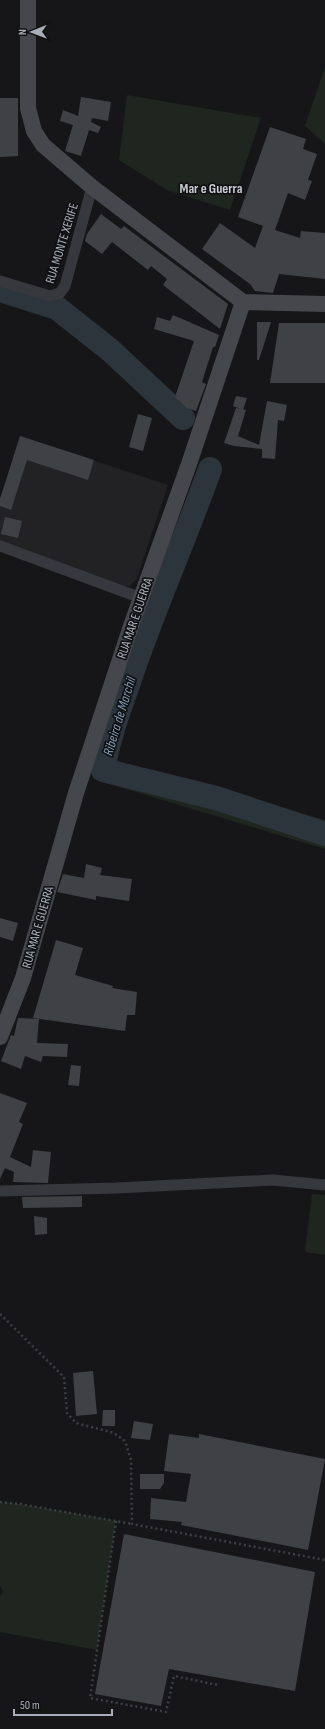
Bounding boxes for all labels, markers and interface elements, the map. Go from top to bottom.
north arrow [12,12,52,52]
text: N [16,29,29,35]
district label: Mar e Guerra [180,180,243,197]
street label: RUA MONTE XERIFE [42,201,82,285]
street label: RUA MAR E GUERRA [114,575,156,661]
water label: Ribeira de Marchil [99,674,140,758]
street label: RUA MAR E GUERRA [19,884,57,970]
scale bar [14,1691,112,1717]
text: 50 m [20,1698,40,1713]

